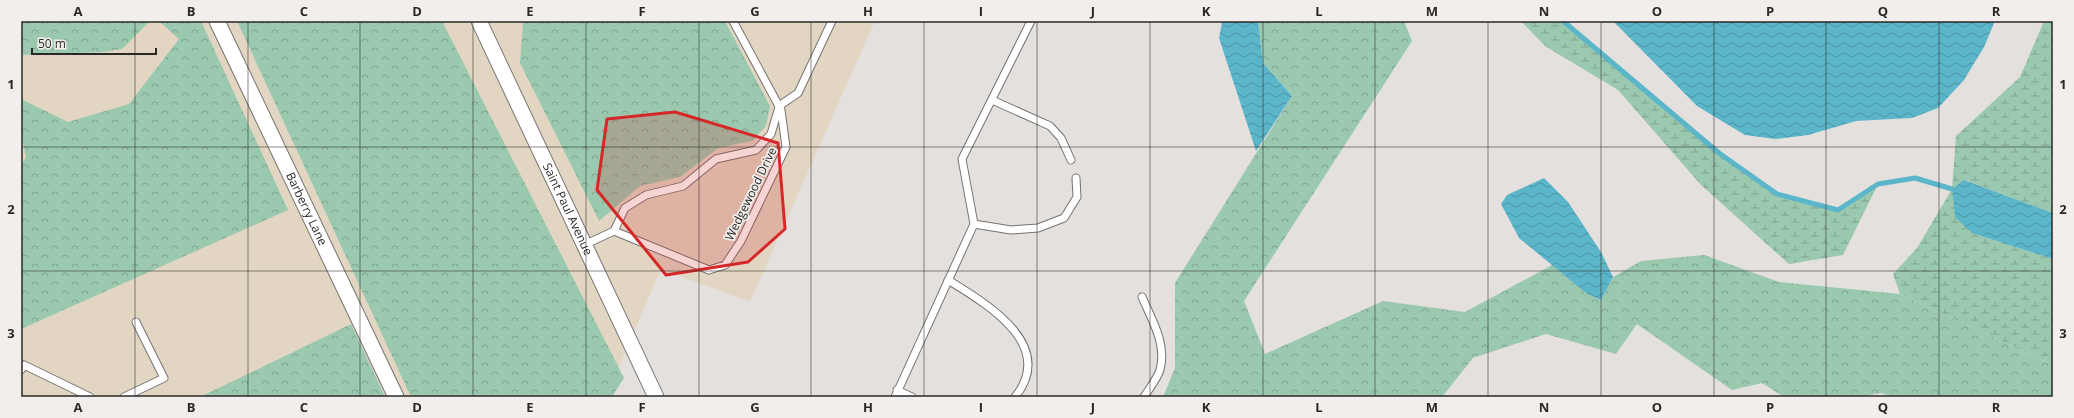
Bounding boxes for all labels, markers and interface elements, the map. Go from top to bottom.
text: A [74,2,83,20]
text: B [187,2,196,20]
text: C [300,2,308,20]
text: D [412,2,422,20]
text: E [526,2,534,20]
text: F [638,2,646,20]
text: G [750,2,760,20]
text: H [863,2,873,20]
text: I [979,2,983,20]
text: J [1090,2,1095,20]
text: K [1202,2,1211,20]
text: L [1315,2,1323,20]
text: M [1426,2,1438,20]
text: N [1539,2,1549,20]
text: O [1652,2,1662,20]
text: P [1766,2,1774,20]
text: Q [1878,2,1888,20]
text: R [1992,2,2001,20]
scale bar [32,30,156,56]
text: 50 m [38,35,66,52]
text: 1 [7,75,15,93]
text: 1 [2059,75,2067,93]
street label: Wedgewood Drive [721,144,781,243]
street label: Saint Paul Avenue [539,160,597,258]
street label: Barberry Lane [282,169,332,248]
text: 2 [7,200,15,218]
text: 2 [2059,200,2067,218]
text: 3 [7,324,15,342]
text: 3 [2059,324,2067,342]
text: A [74,398,83,416]
text: B [187,398,196,416]
text: C [300,398,308,416]
text: D [412,398,422,416]
text: E [526,398,534,416]
text: F [638,398,646,416]
text: G [750,398,760,416]
text: H [863,398,873,416]
text: I [979,398,983,416]
text: J [1090,398,1095,416]
text: K [1202,398,1211,416]
text: L [1315,398,1323,416]
text: M [1426,398,1438,416]
text: N [1539,398,1549,416]
text: O [1652,398,1662,416]
text: P [1766,398,1774,416]
text: Q [1878,398,1888,416]
text: R [1992,398,2001,416]

